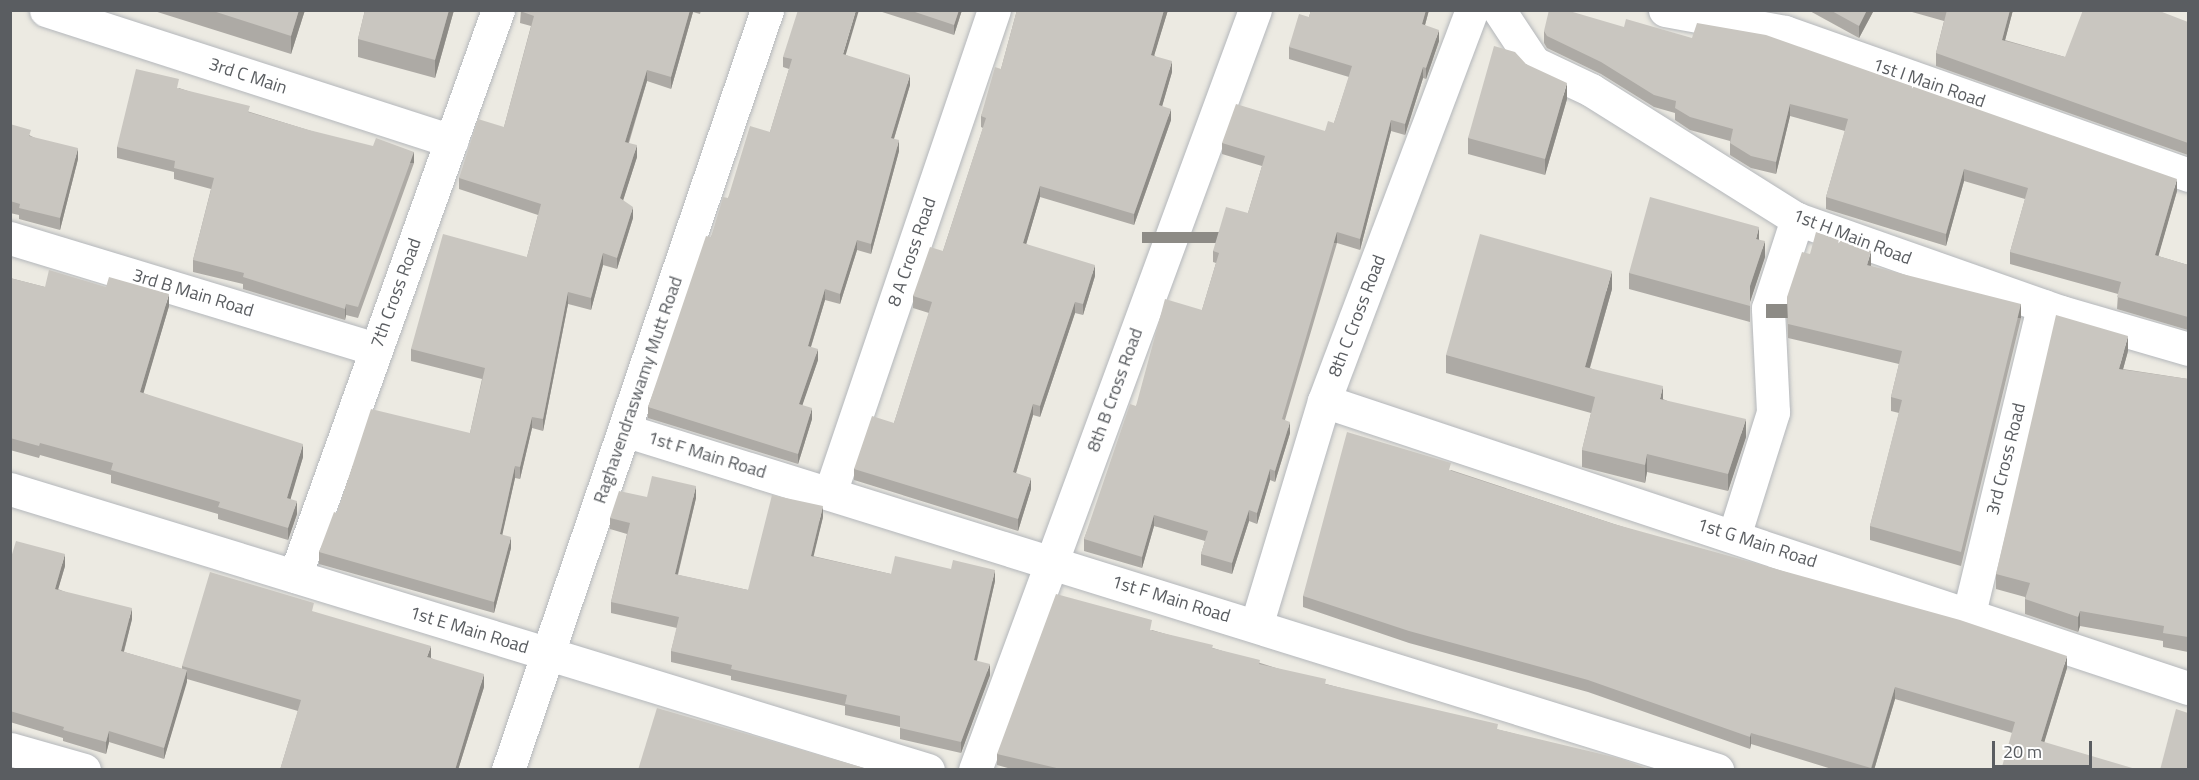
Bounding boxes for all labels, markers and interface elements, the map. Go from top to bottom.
street label: 3rd C Main [206,53,290,99]
street label: 1st I Main Road [1870,54,1988,112]
street label: 8 A Cross Road [883,195,941,309]
street label: 1st H Main Road [1790,204,1914,270]
street label: 7th Cross Road [366,235,426,351]
street label: 8th C Cross Road [1324,252,1390,380]
street label: 3rd B Main Road [130,264,256,322]
street label: Raghavendraswamy Mutt Road [589,274,687,506]
street label: 8th B Cross Road [1083,325,1147,455]
street label: 3rd Cross Road [1982,401,2030,517]
street label: 1st F Main Road [645,427,769,483]
street label: 1st G Main Road [1694,513,1820,573]
street label: 1st F Main Road [1109,571,1233,627]
street label: 1st E Main Road [407,602,531,658]
scale bar [1995,729,2096,767]
text: 20 m [2003,738,2042,765]

